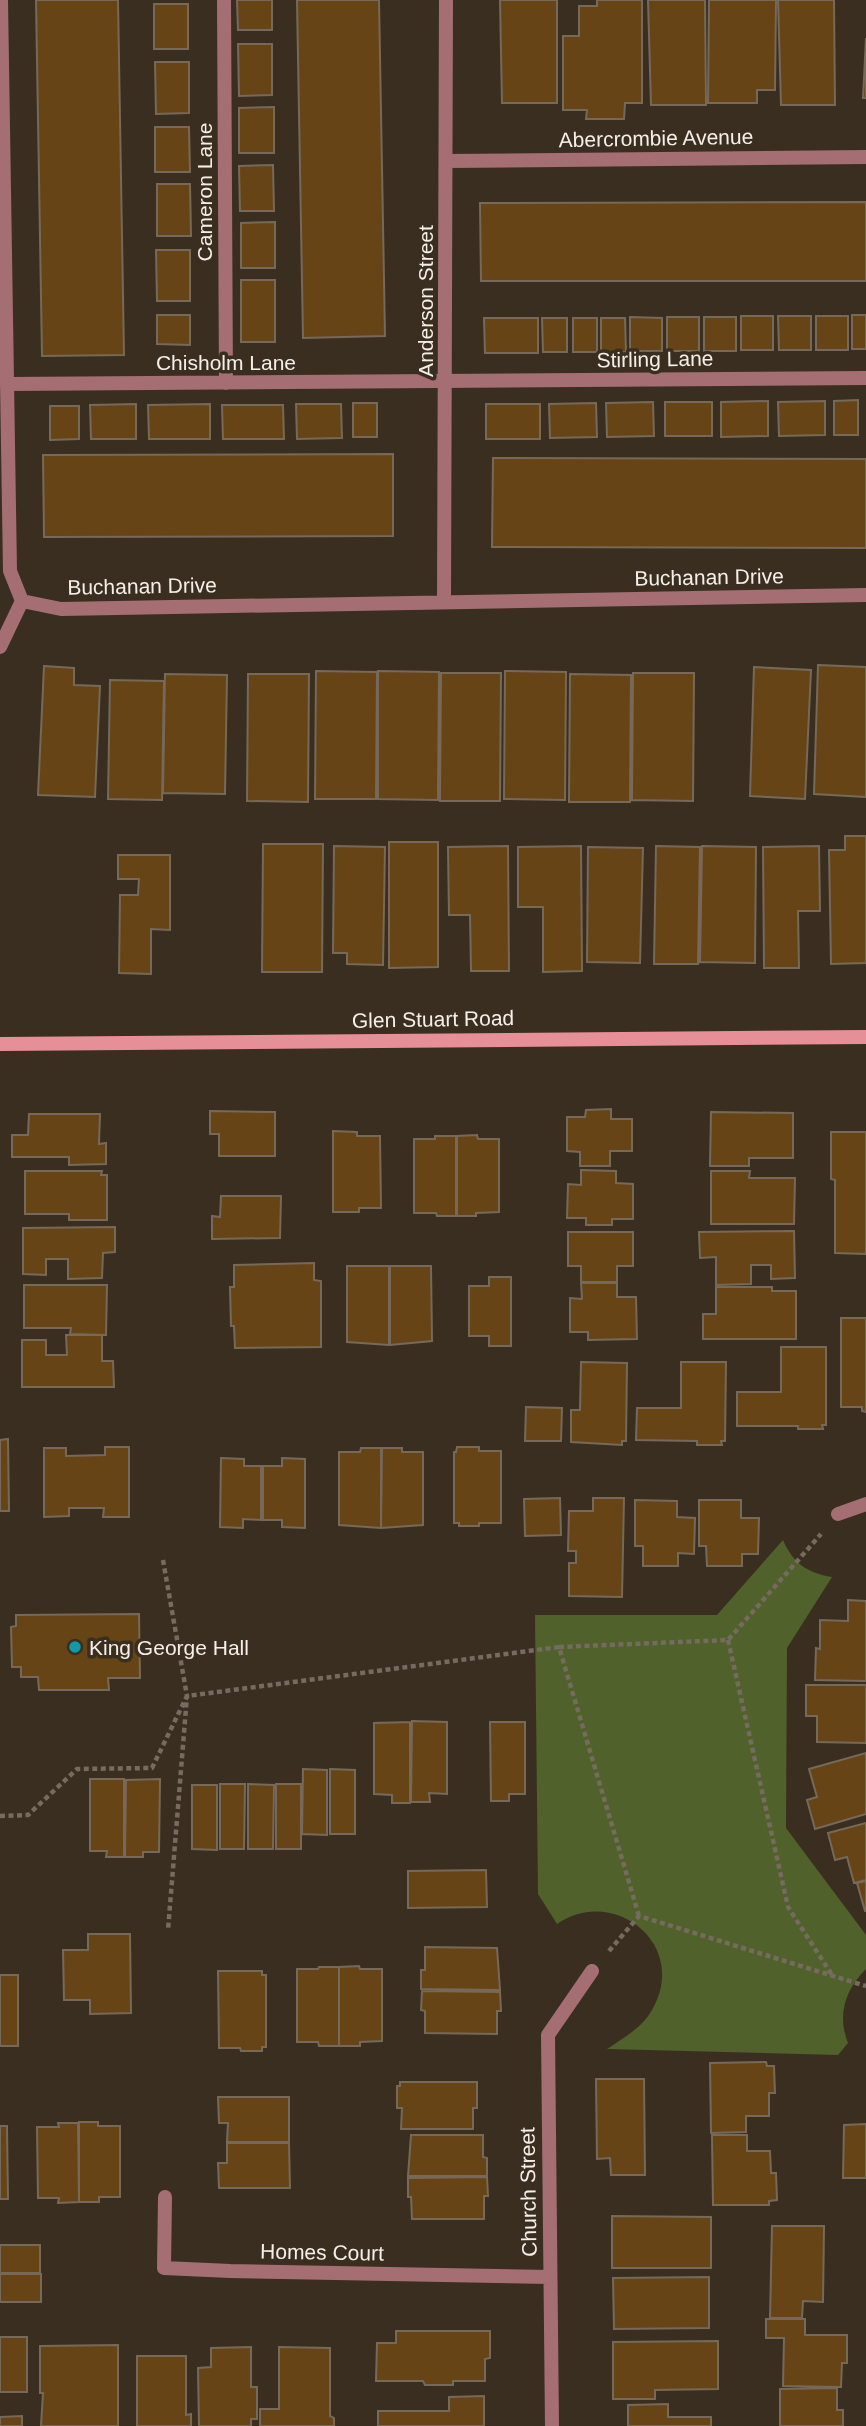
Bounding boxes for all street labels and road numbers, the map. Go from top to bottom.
street label: Cameron Lane [193,123,216,261]
street label: Abercrombie Avenue [559,125,753,151]
street label: Anderson Street [414,225,437,377]
street label: Stirling Lane [596,346,714,372]
street label: Chisholm Lane [156,351,296,374]
street label: Buchanan Drive [634,564,784,590]
street label: Buchanan Drive [67,573,217,599]
street label: Glen Stuart Road [352,1006,514,1032]
street label: Church Street [515,2127,541,2257]
street label: Homes Court [260,2239,384,2265]

